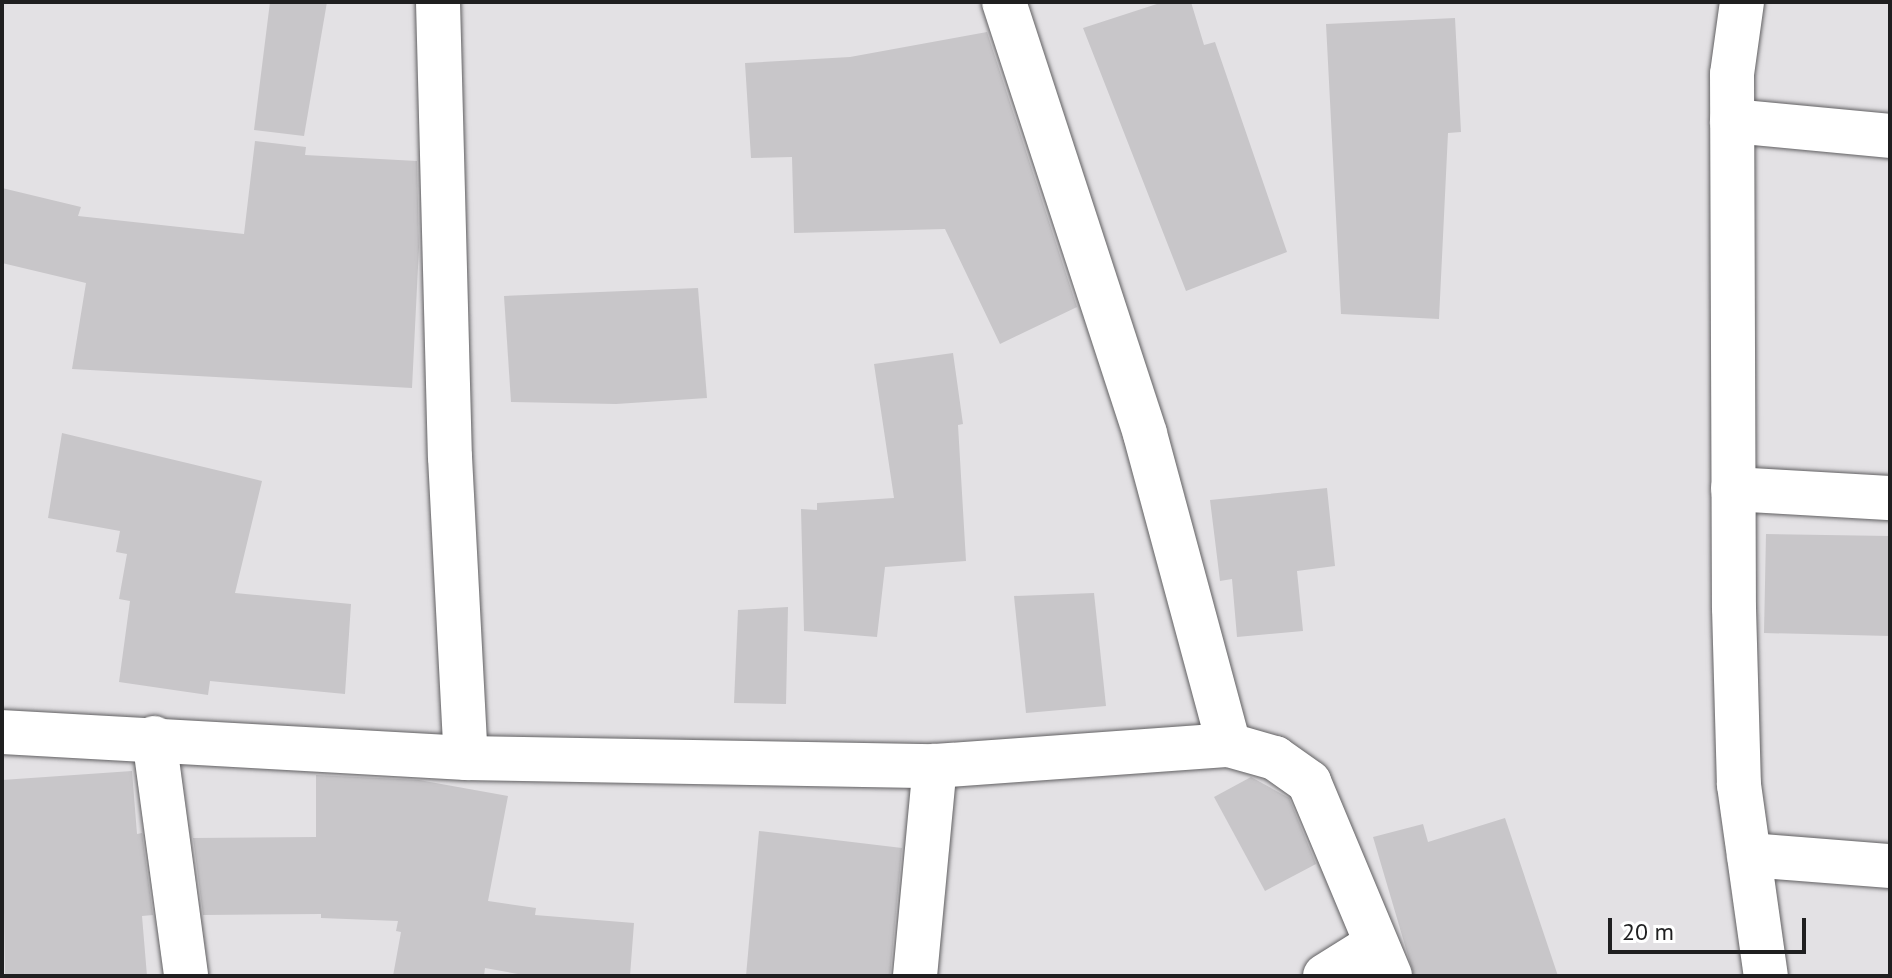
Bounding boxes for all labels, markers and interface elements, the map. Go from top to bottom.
scale bar [1612,902,1810,952]
text: 20 m [1622,916,1674,947]

